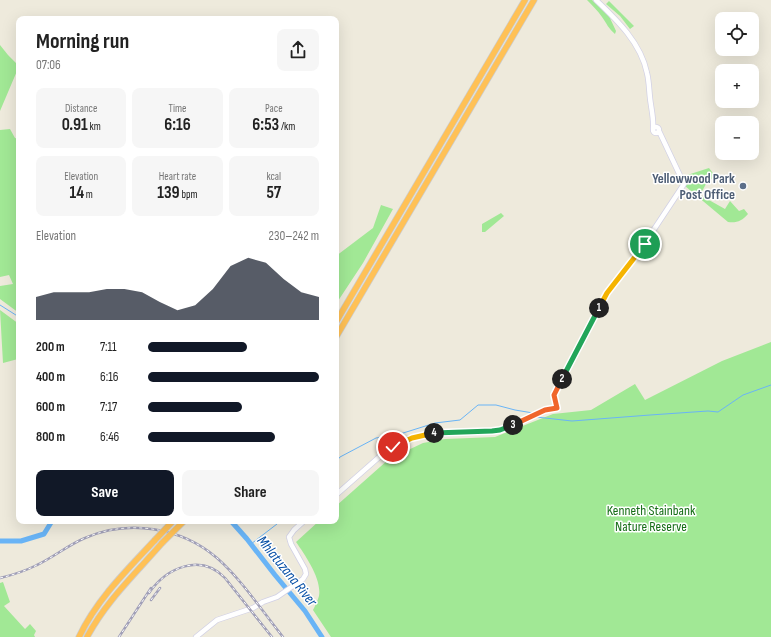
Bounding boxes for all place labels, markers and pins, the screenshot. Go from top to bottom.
place label: Yellowwood Park Post Office [652,170,735,203]
marker: Yellowwood Park Post Office [738,181,748,191]
pin [628,227,662,261]
pin: 1 [589,298,609,318]
pin: 2 [552,369,572,389]
pin: 3 [503,415,523,435]
pin: 4 [424,423,444,443]
pin [376,430,410,464]

